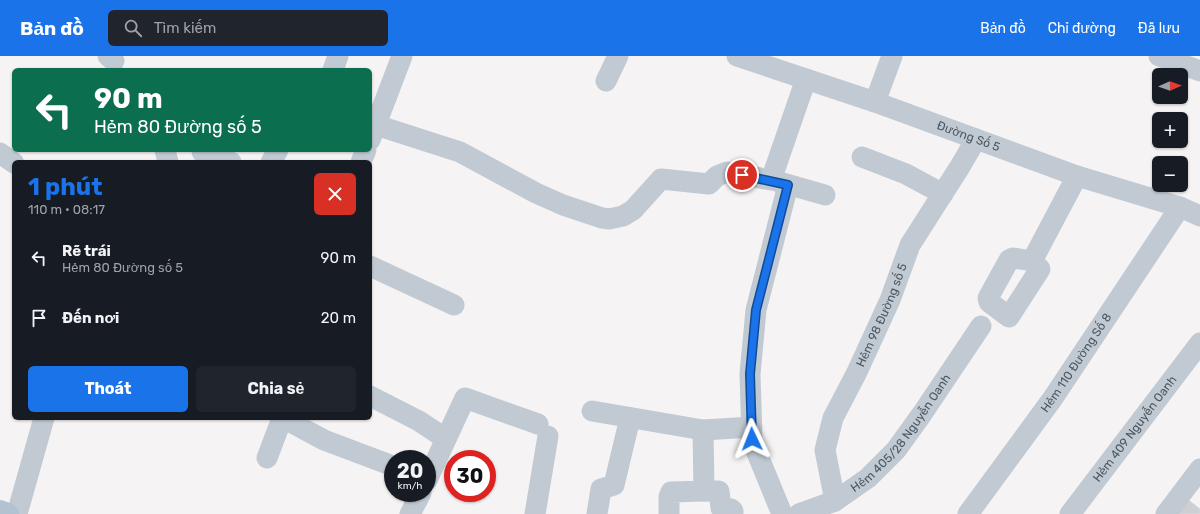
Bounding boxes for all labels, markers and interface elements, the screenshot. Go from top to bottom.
search box [108,10,388,46]
text: Bản đồ [20,17,84,40]
icon: search [122,17,144,39]
text: Tìm kiếm [154,19,216,37]
text: Bản đồ [980,20,1026,37]
text: Chỉ đường [1048,20,1116,37]
text: Đã lưu [1138,20,1180,37]
north arrow [1152,68,1188,104]
map controls [1152,68,1188,192]
text: 90 m [94,82,163,115]
icon: left [28,84,80,136]
button: + [1152,112,1188,148]
text: Hẻm 80 Đường số 5 [94,116,262,138]
street label: Đường Số 5 [935,118,1002,154]
button: − [1152,156,1188,192]
pin [725,158,759,192]
icon: arrive [731,164,753,186]
text: 1 phút [28,173,102,201]
button: close [314,173,356,215]
text: 110 m · 08:17 [28,202,105,217]
text: Rẽ trái [62,242,111,260]
icon: left [28,247,50,269]
text: 90 m [321,249,356,267]
text: Hẻm 80 Đường số 5 [62,260,183,275]
street label: Hẻm 98 Đường số 5 [853,261,910,369]
icon: arrive [28,307,50,329]
text: Đến nơi [62,309,119,327]
text: 20 m [321,309,356,327]
street label: Hẻm 110 Đường Số 8 [1038,311,1114,415]
button: Thoát [28,366,188,412]
button: Chia sẻ [196,366,356,412]
street label: Hẻm 405/28 Nguyễn Oanh [848,372,954,495]
street label: Hẻm 409 Nguyễn Oanh [1090,373,1180,485]
position arrow [731,418,773,460]
speed limit sign: 30 [444,450,496,502]
text: 20 [397,459,423,483]
text: km/h [398,480,422,492]

